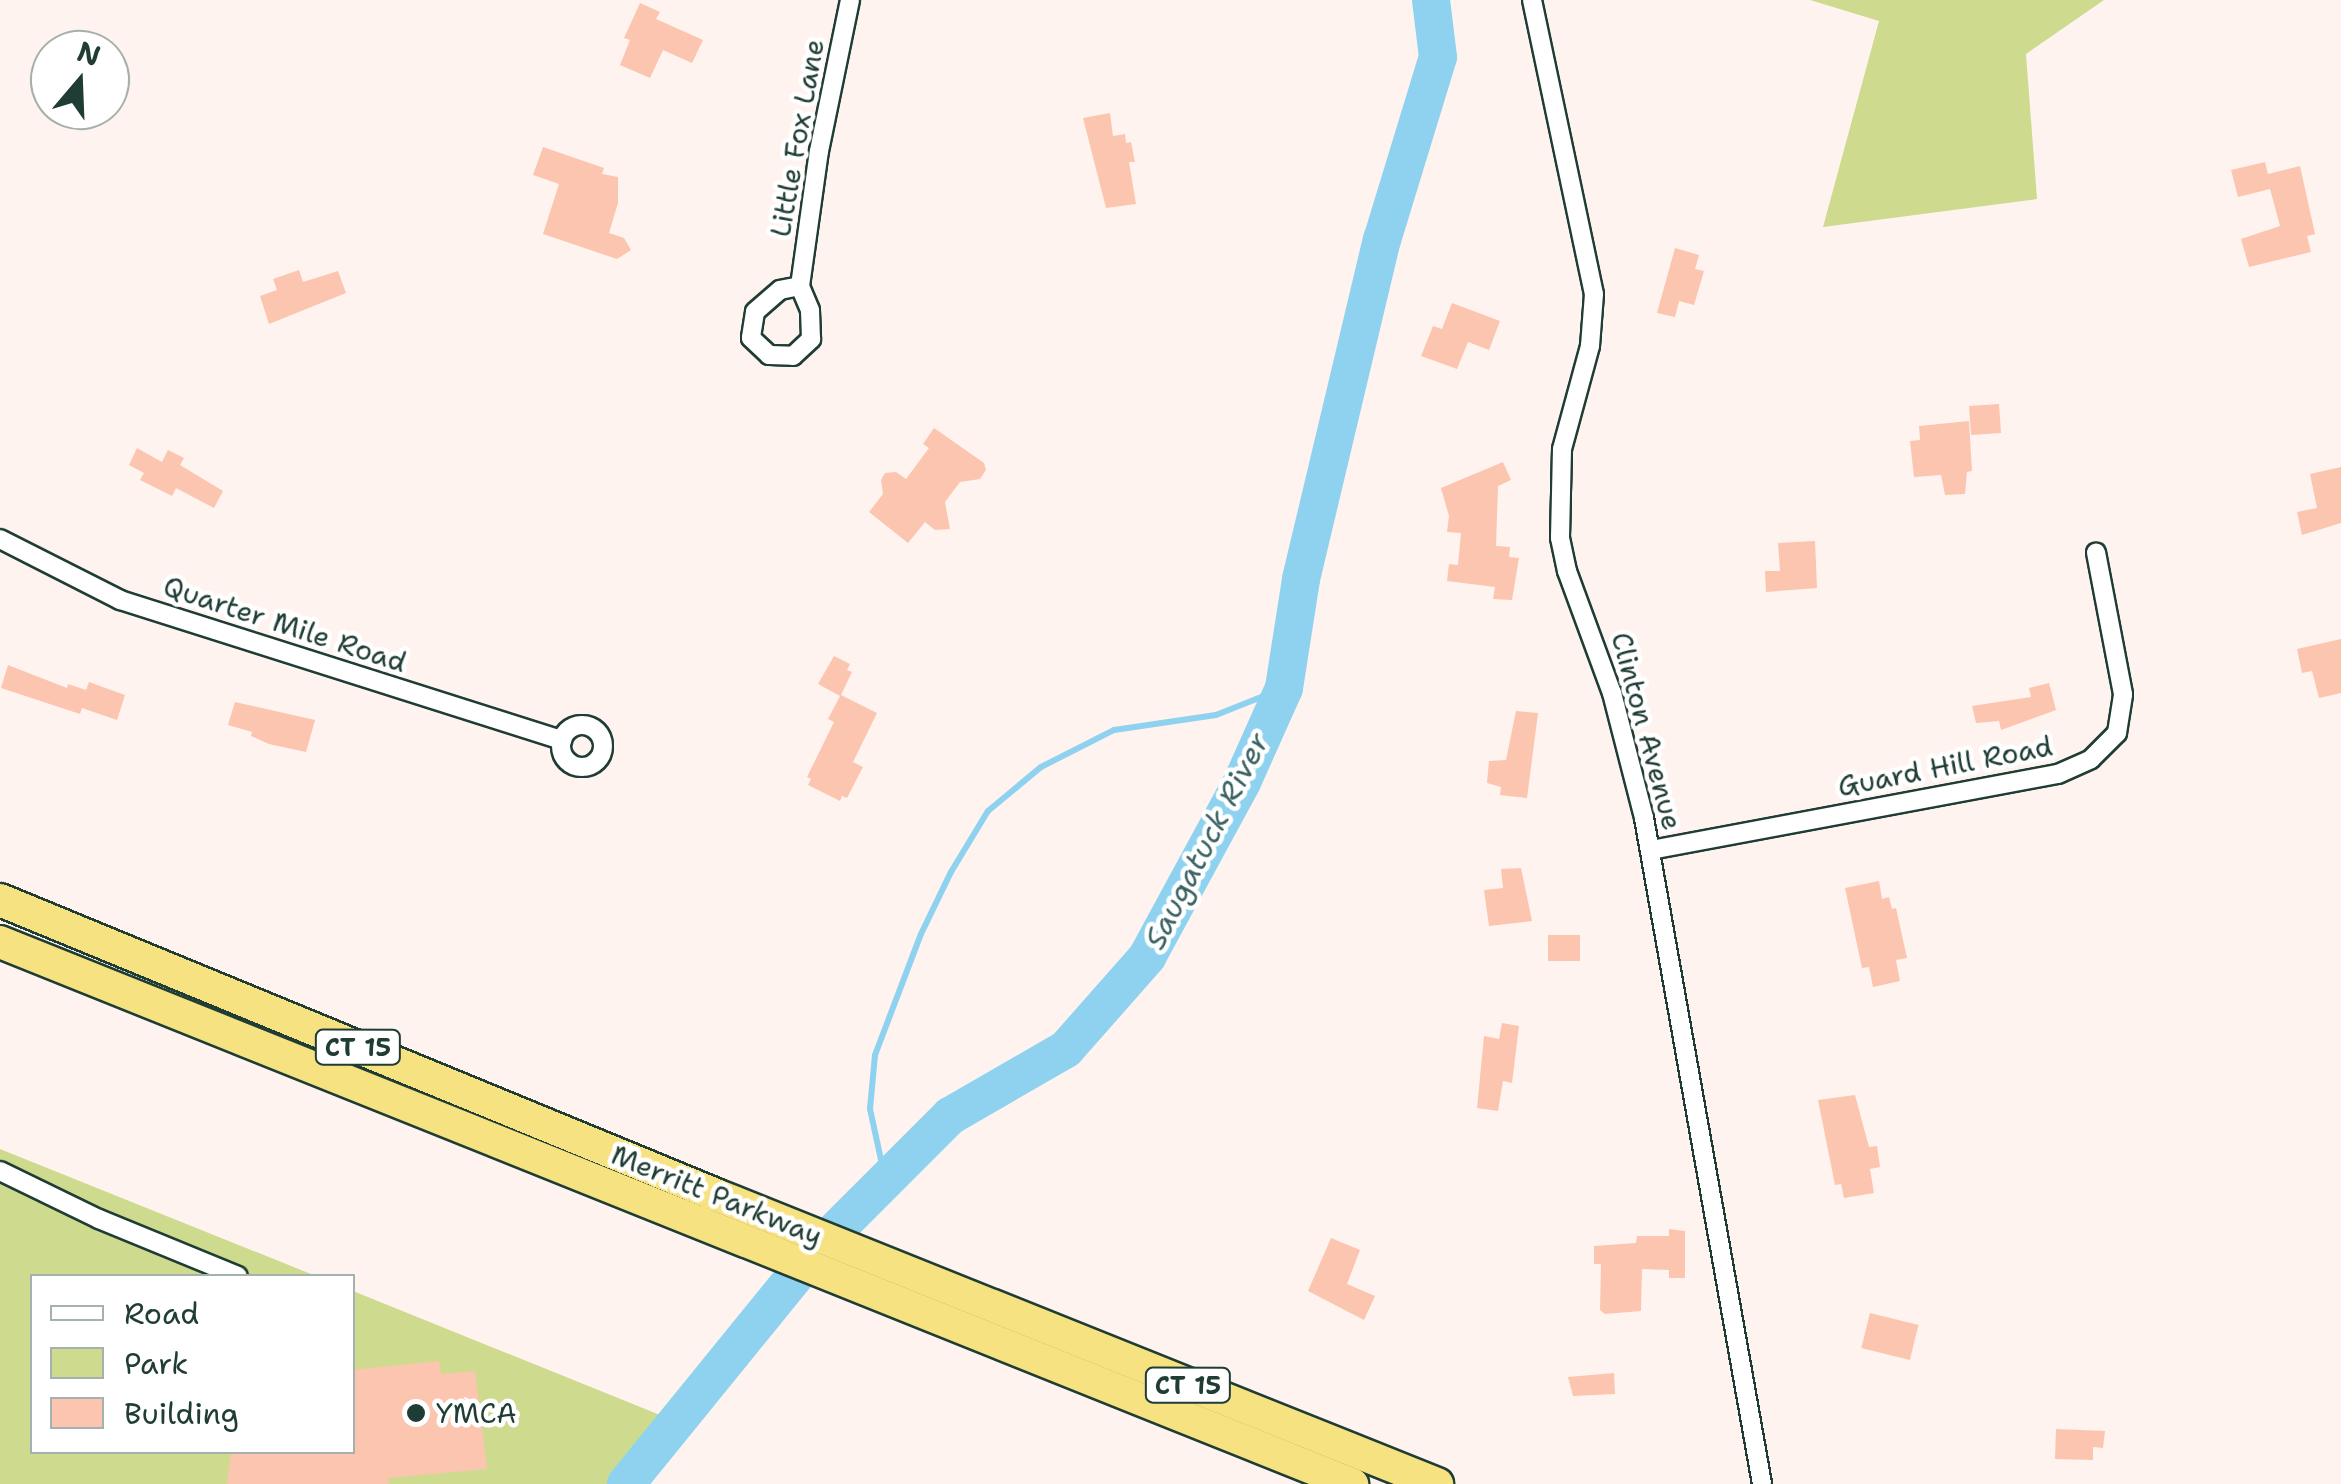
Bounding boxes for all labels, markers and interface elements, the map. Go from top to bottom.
north arrow [30,30,130,130]
text: N [72,32,106,75]
street label: Little Fox Lane [763,36,831,240]
street label: Quarter Mile Road [159,569,411,679]
street label: Clinton Avenue [1604,628,1690,834]
water label: Saugatuck River [1137,727,1277,955]
street label: Guard Hill Road [1835,729,2055,803]
road number: CT 15 [313,1027,403,1067]
street label: Merritt Parkway [607,1137,827,1253]
legend [30,1274,355,1454]
text: Road [124,1293,199,1334]
text: Park [124,1343,188,1384]
road number: CT 15 [1143,1365,1233,1405]
text: Building [124,1393,239,1434]
place label: YMCA [436,1396,517,1430]
marker: YMCA [405,1402,427,1424]

